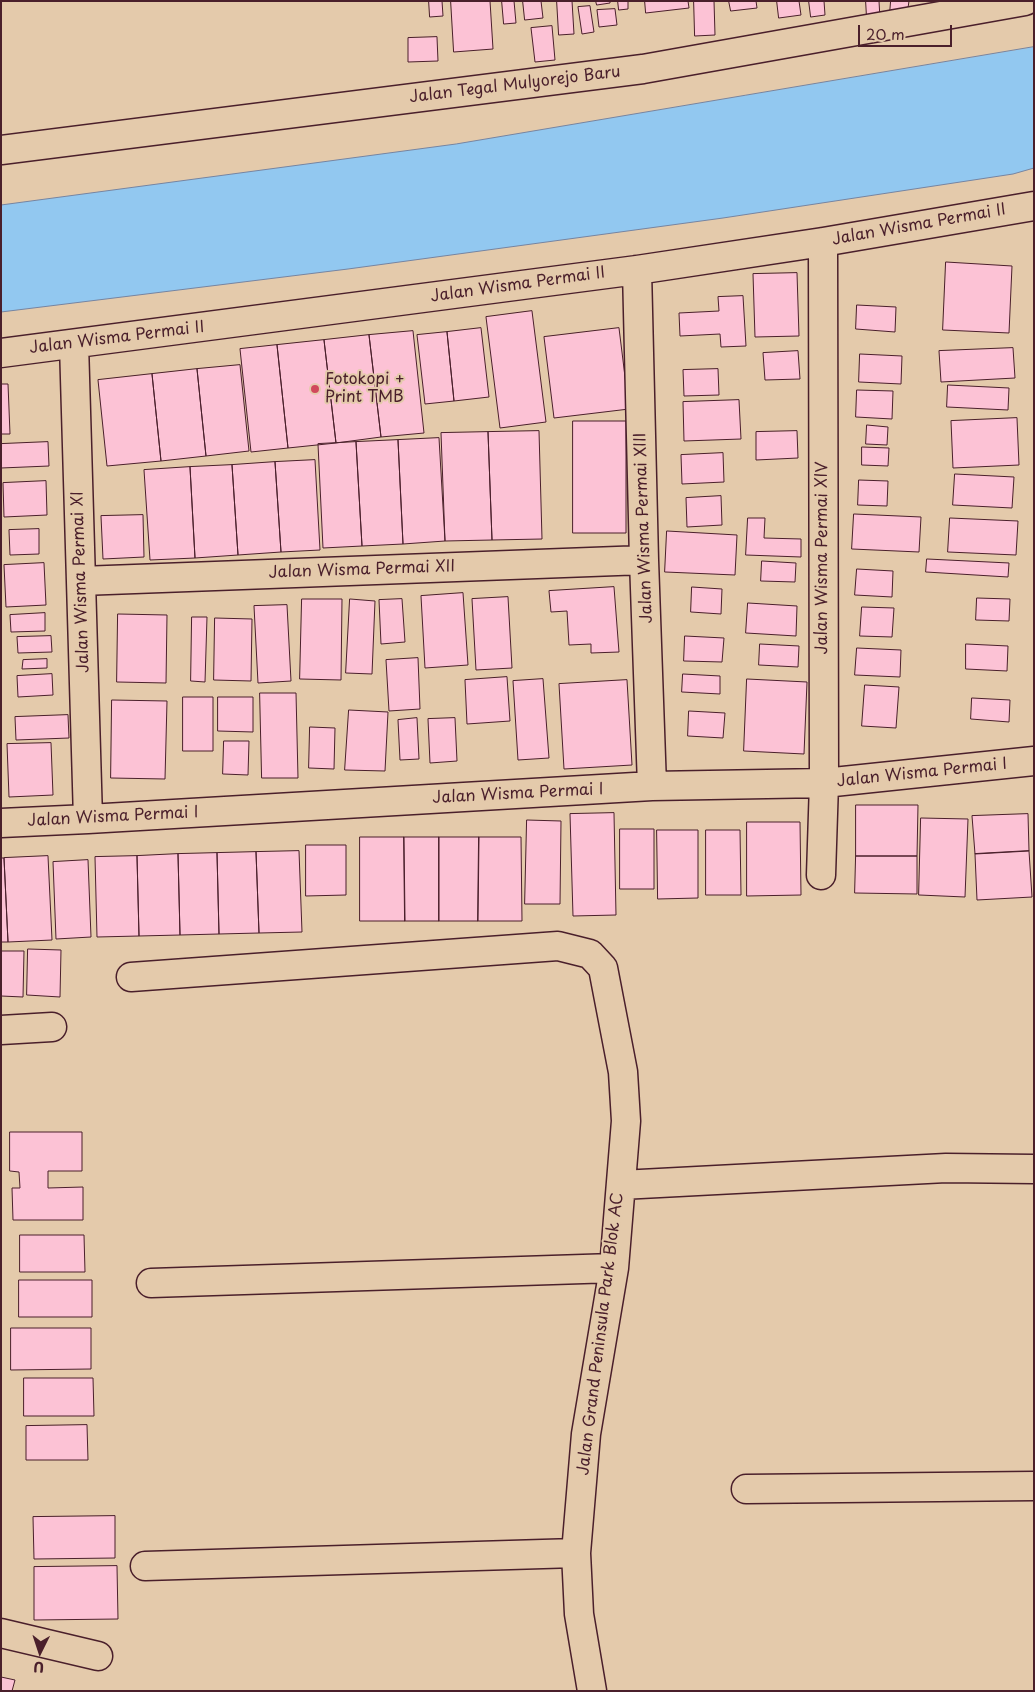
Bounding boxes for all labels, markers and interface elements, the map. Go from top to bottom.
scale bar [860,15,954,47]
text: 20 m [866,22,905,45]
street label: Jalan Tegal Mulyorejo Baru [408,63,622,107]
street label: Jalan Wisma Permai II [830,200,1008,250]
street label: Jalan Wisma Permai II [429,263,607,307]
street label: Jalan Wisma Permai II [28,318,206,358]
place label: Fotokopi + Print TMB [325,370,405,408]
marker: Fotokopi + Print TMB [309,383,321,395]
street label: Jalan Wisma Permai XIII [631,432,657,624]
street label: Jalan Wisma Permai XIV [813,461,833,655]
street label: Jalan Wisma Permai XI [68,491,94,673]
street label: Jalan Wisma Permai XII [268,557,456,583]
street label: Jalan Wisma Permai I [836,754,1008,792]
street label: Jalan Wisma Permai I [432,780,604,808]
street label: Jalan Wisma Permai I [27,803,199,831]
street label: Jalan Grand Peninsula Park Blok AC [574,1192,628,1476]
north arrow [15,1627,65,1677]
text: U [33,1657,45,1678]

